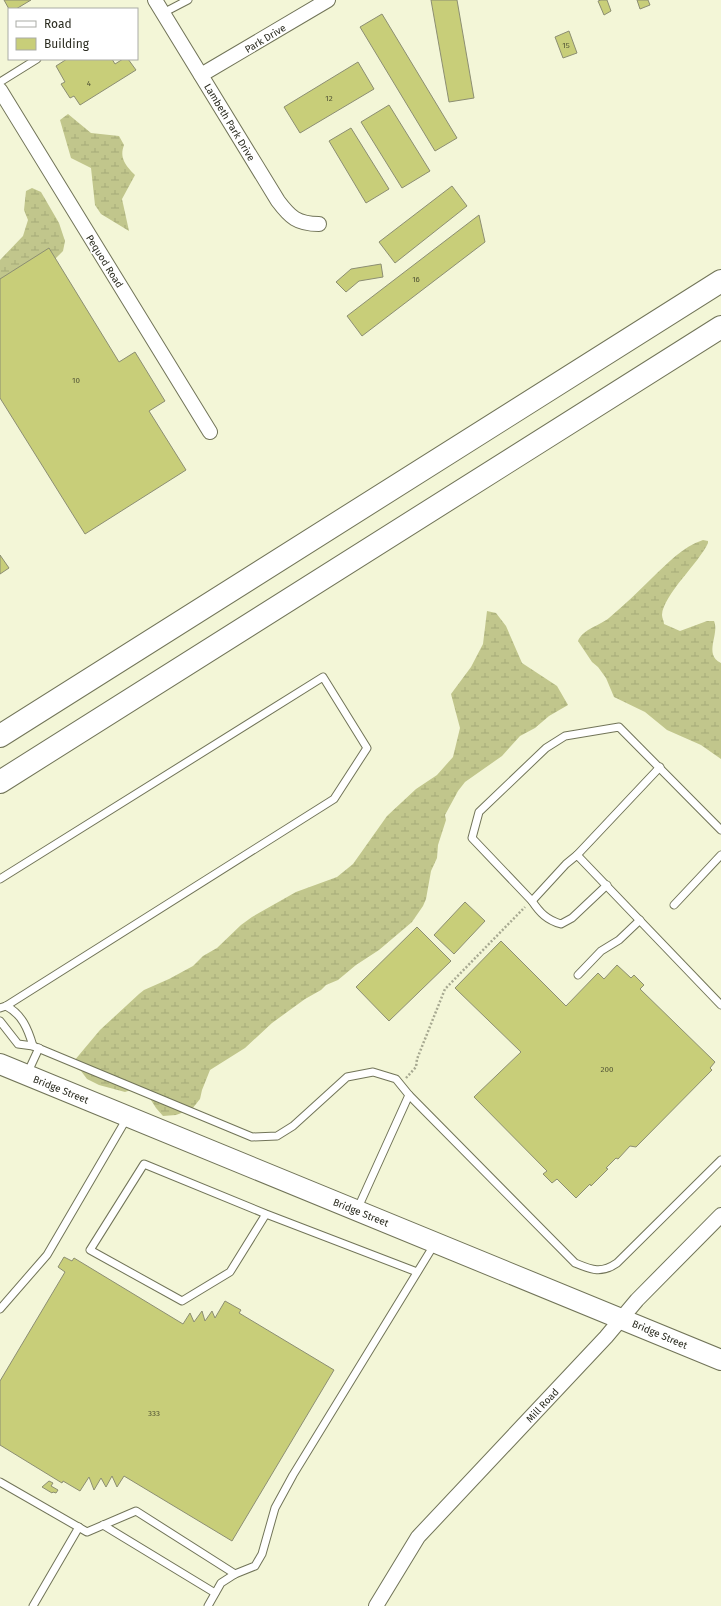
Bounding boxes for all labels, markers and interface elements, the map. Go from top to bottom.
legend [8,8,138,60]
text: Road [44,17,72,31]
street label: Park Drive [243,22,288,56]
text: Building [44,37,90,51]
house number: 15 [562,41,570,50]
house number: 4 [87,79,92,88]
street label: Lambeth Park Drive [201,82,257,163]
house number: 12 [325,94,333,103]
street label: Pequod Road [83,233,125,290]
house number: 16 [412,275,420,284]
house number: 10 [72,376,80,385]
house number: 200 [601,1065,614,1074]
street label: Bridge Street [31,1073,91,1107]
street label: Bridge Street [331,1196,391,1230]
street label: Bridge Street [630,1318,689,1352]
street label: Mill Road [524,1386,562,1425]
house number: 333 [148,1409,160,1418]

